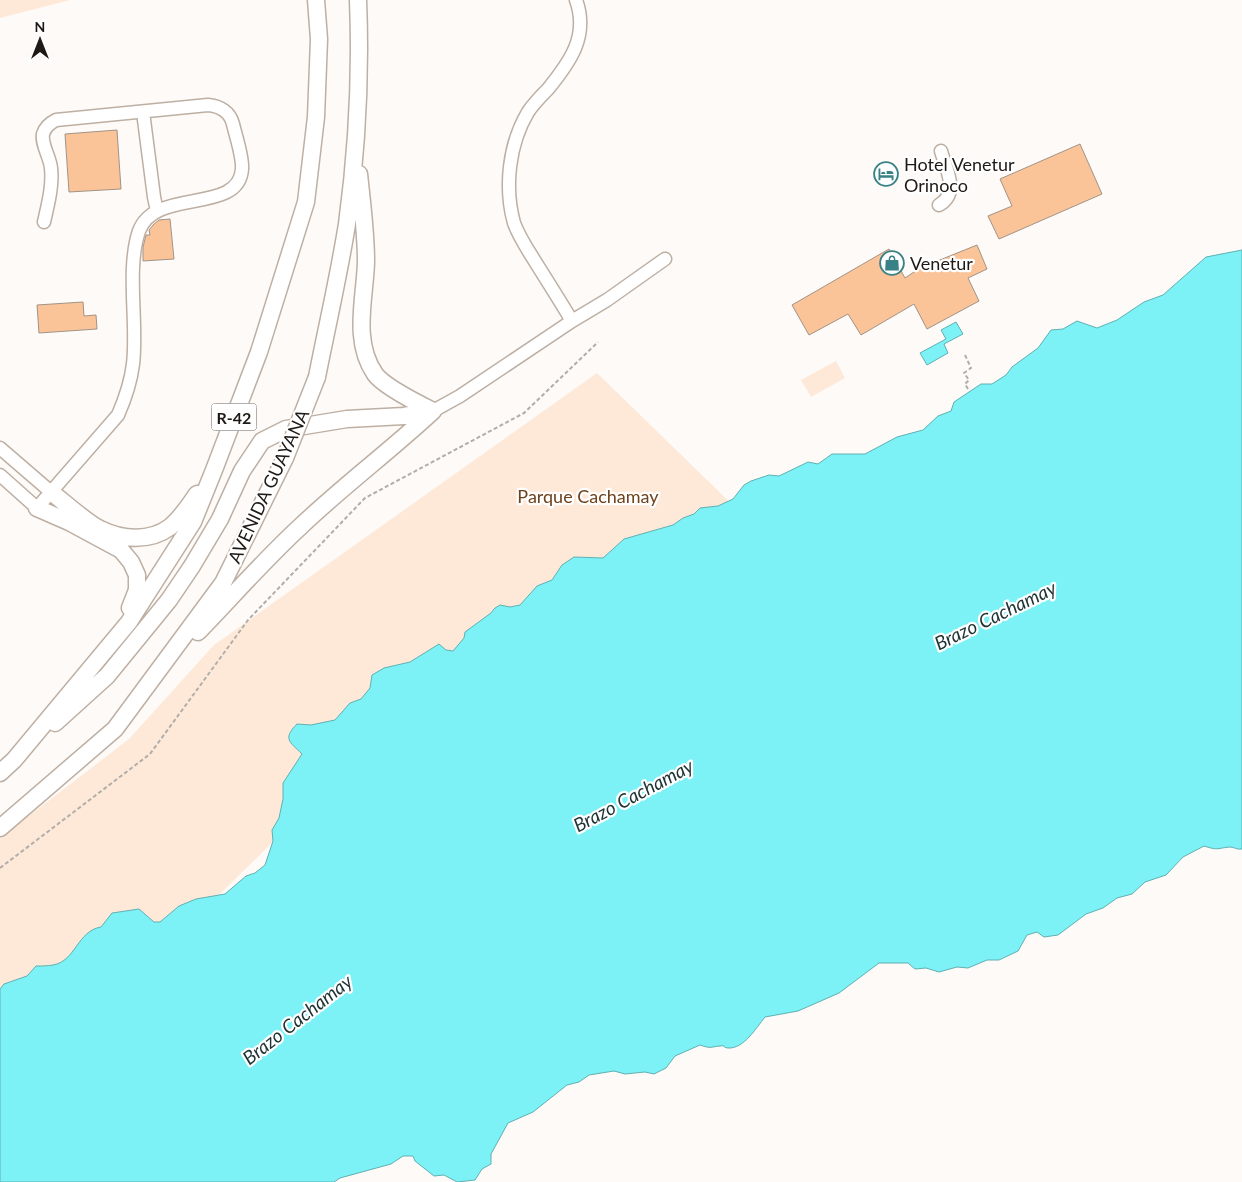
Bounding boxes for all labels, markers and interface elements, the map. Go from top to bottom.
north arrow [15,15,65,65]
text: N [35,18,45,35]
place label: Hotel Venetur Orinoco [904,153,1015,196]
hotel icon: Hotel Venetur Orinoco [873,161,899,187]
shop icon: Venetur [879,250,905,276]
place label: Venetur [910,252,973,274]
road number: R-42 [212,404,256,431]
street label: AVENIDA GUAYANA [223,405,314,566]
park label: Parque Cachamay [517,485,659,507]
water label: Brazo Cachamay [930,575,1060,654]
water label: Brazo Cachamay [569,753,698,836]
water label: Brazo Cachamay [238,969,357,1069]

